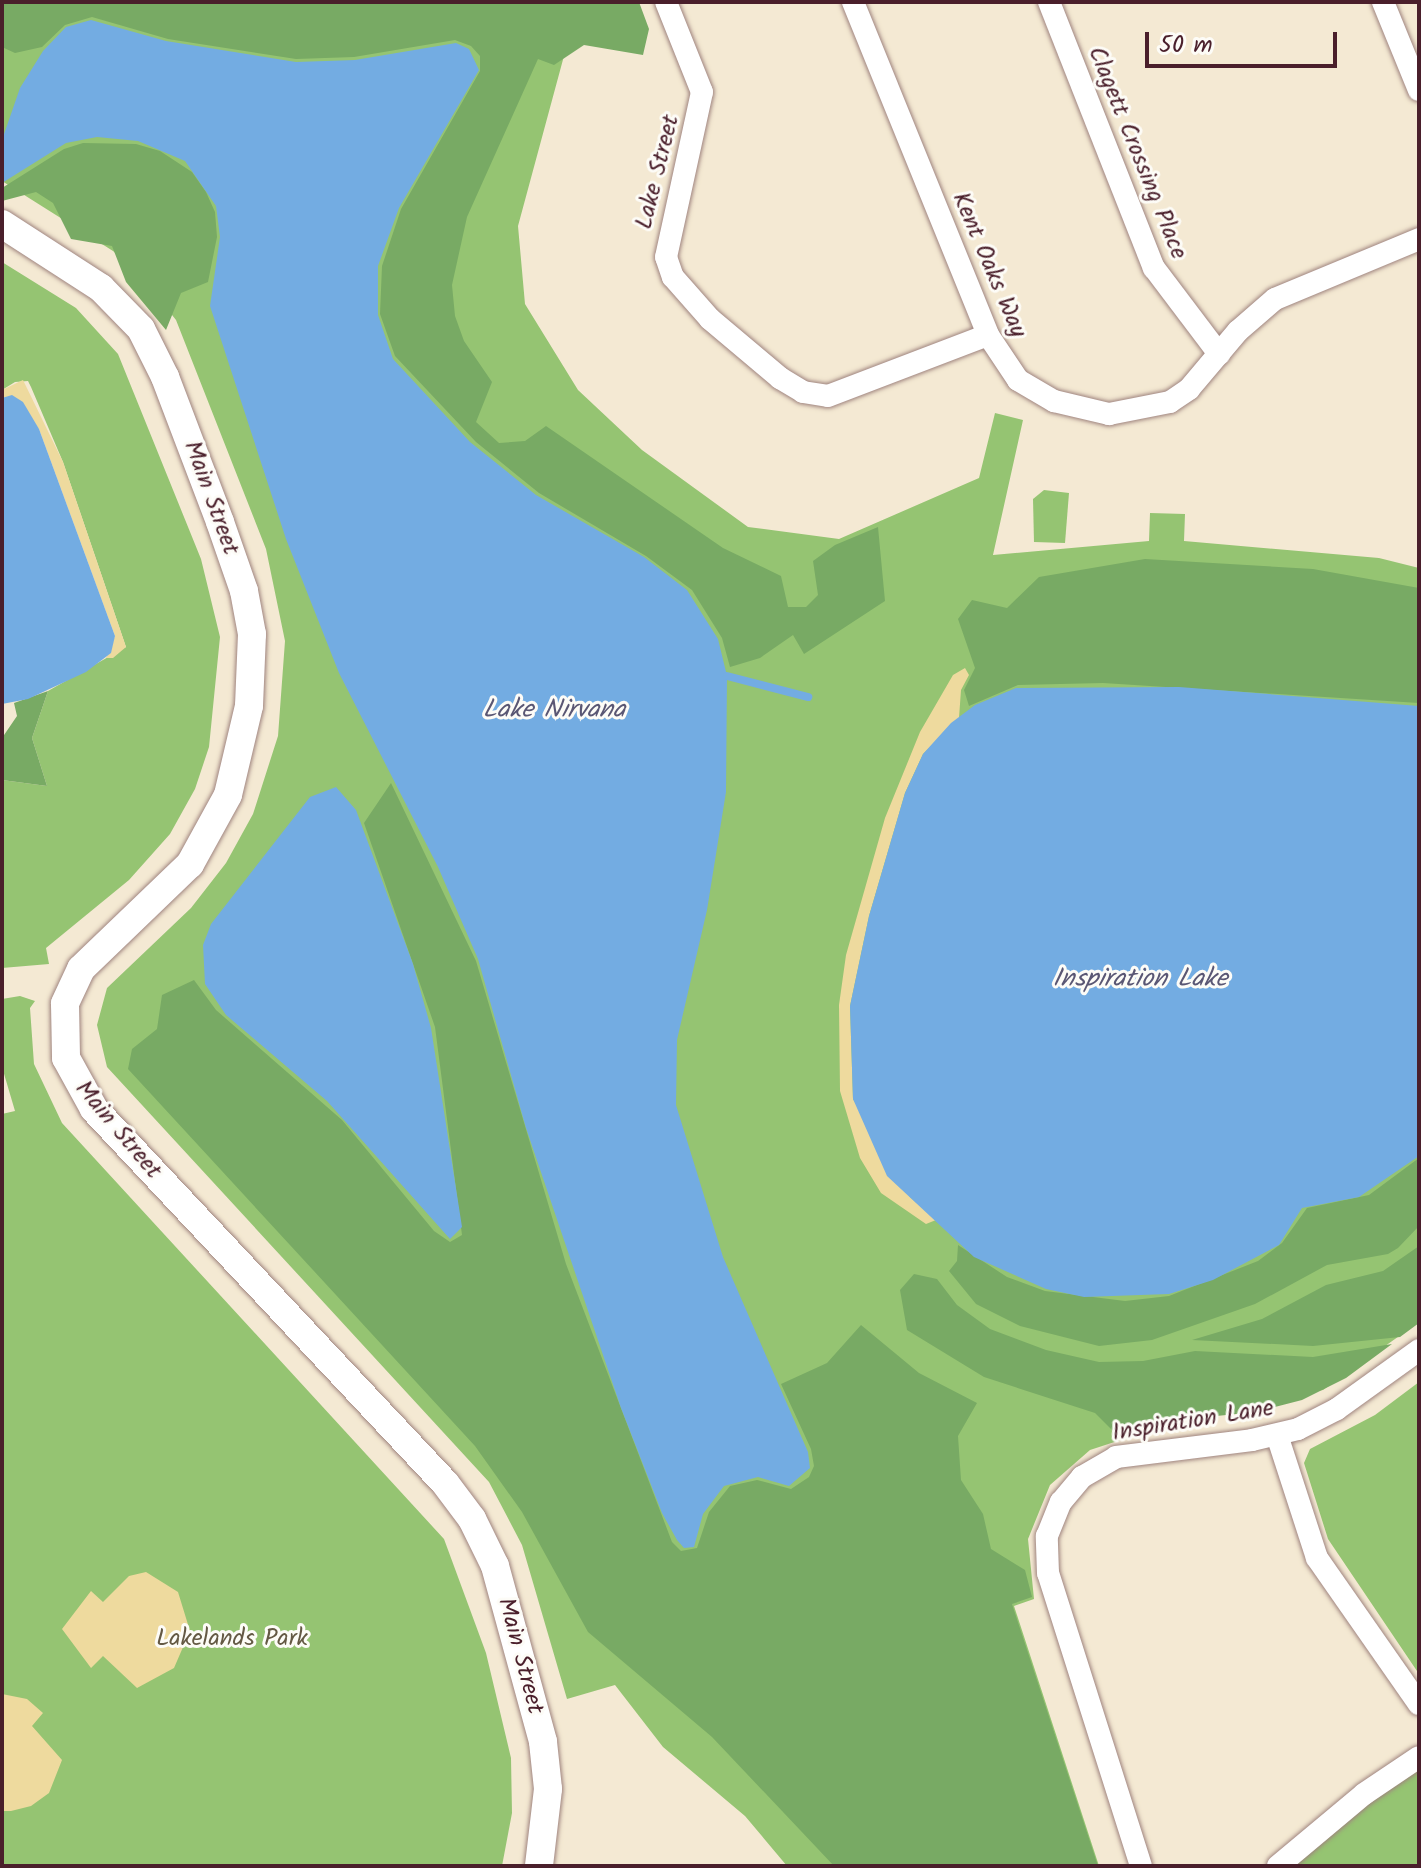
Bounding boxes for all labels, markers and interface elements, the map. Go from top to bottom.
scale bar [1149,16,1341,66]
text: 50 m [1159,26,1213,65]
street label: Clagett Crossing Place [1081,42,1193,264]
street label: Lake Street [630,112,686,232]
street label: Kent Oaks Way [945,188,1033,342]
street label: Main Street [177,437,245,559]
water label: Lake Nirvana [483,695,625,727]
water label: Inspiration Lake [1052,964,1228,996]
street label: Main Street [69,1075,167,1185]
street label: Inspiration Lane [1110,1394,1276,1448]
street label: Main Street [491,1595,549,1717]
park label: Lakelands Park [156,1625,308,1653]

